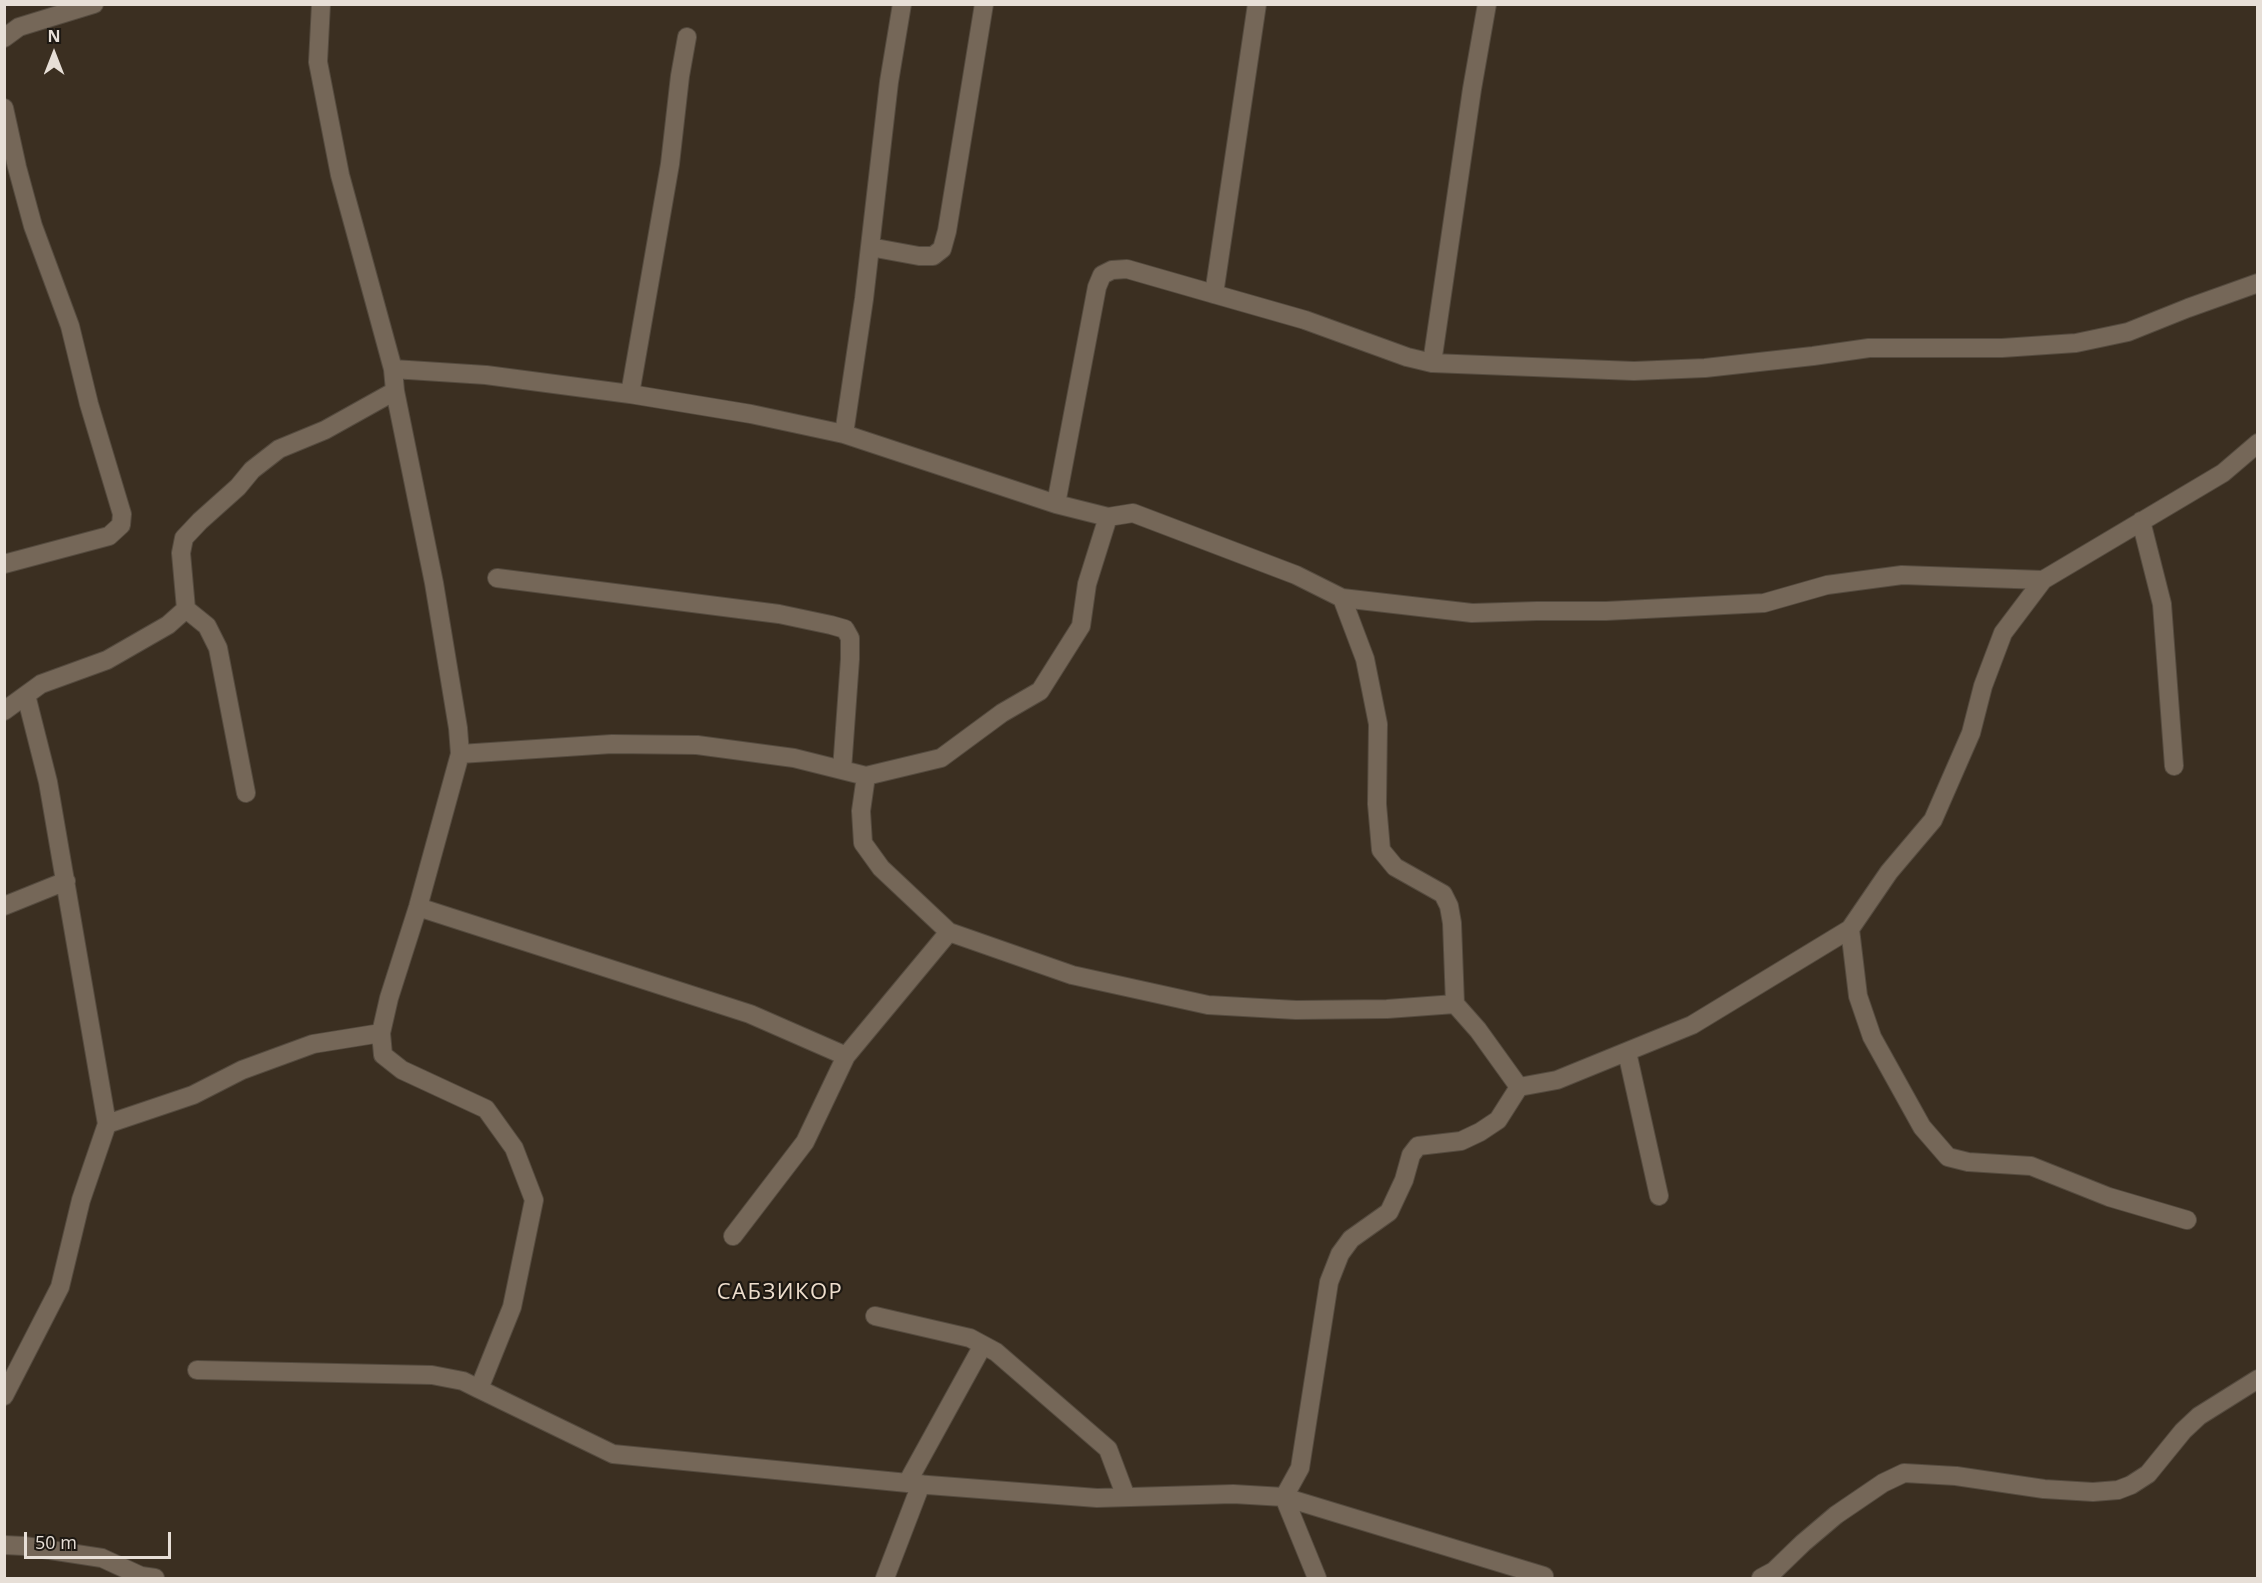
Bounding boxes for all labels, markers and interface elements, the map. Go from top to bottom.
north arrow [24,24,84,84]
text: N [47,25,61,47]
district label: САБЗИКОР [717,1280,843,1306]
scale bar [27,1520,174,1558]
text: 50 m [35,1530,77,1554]

